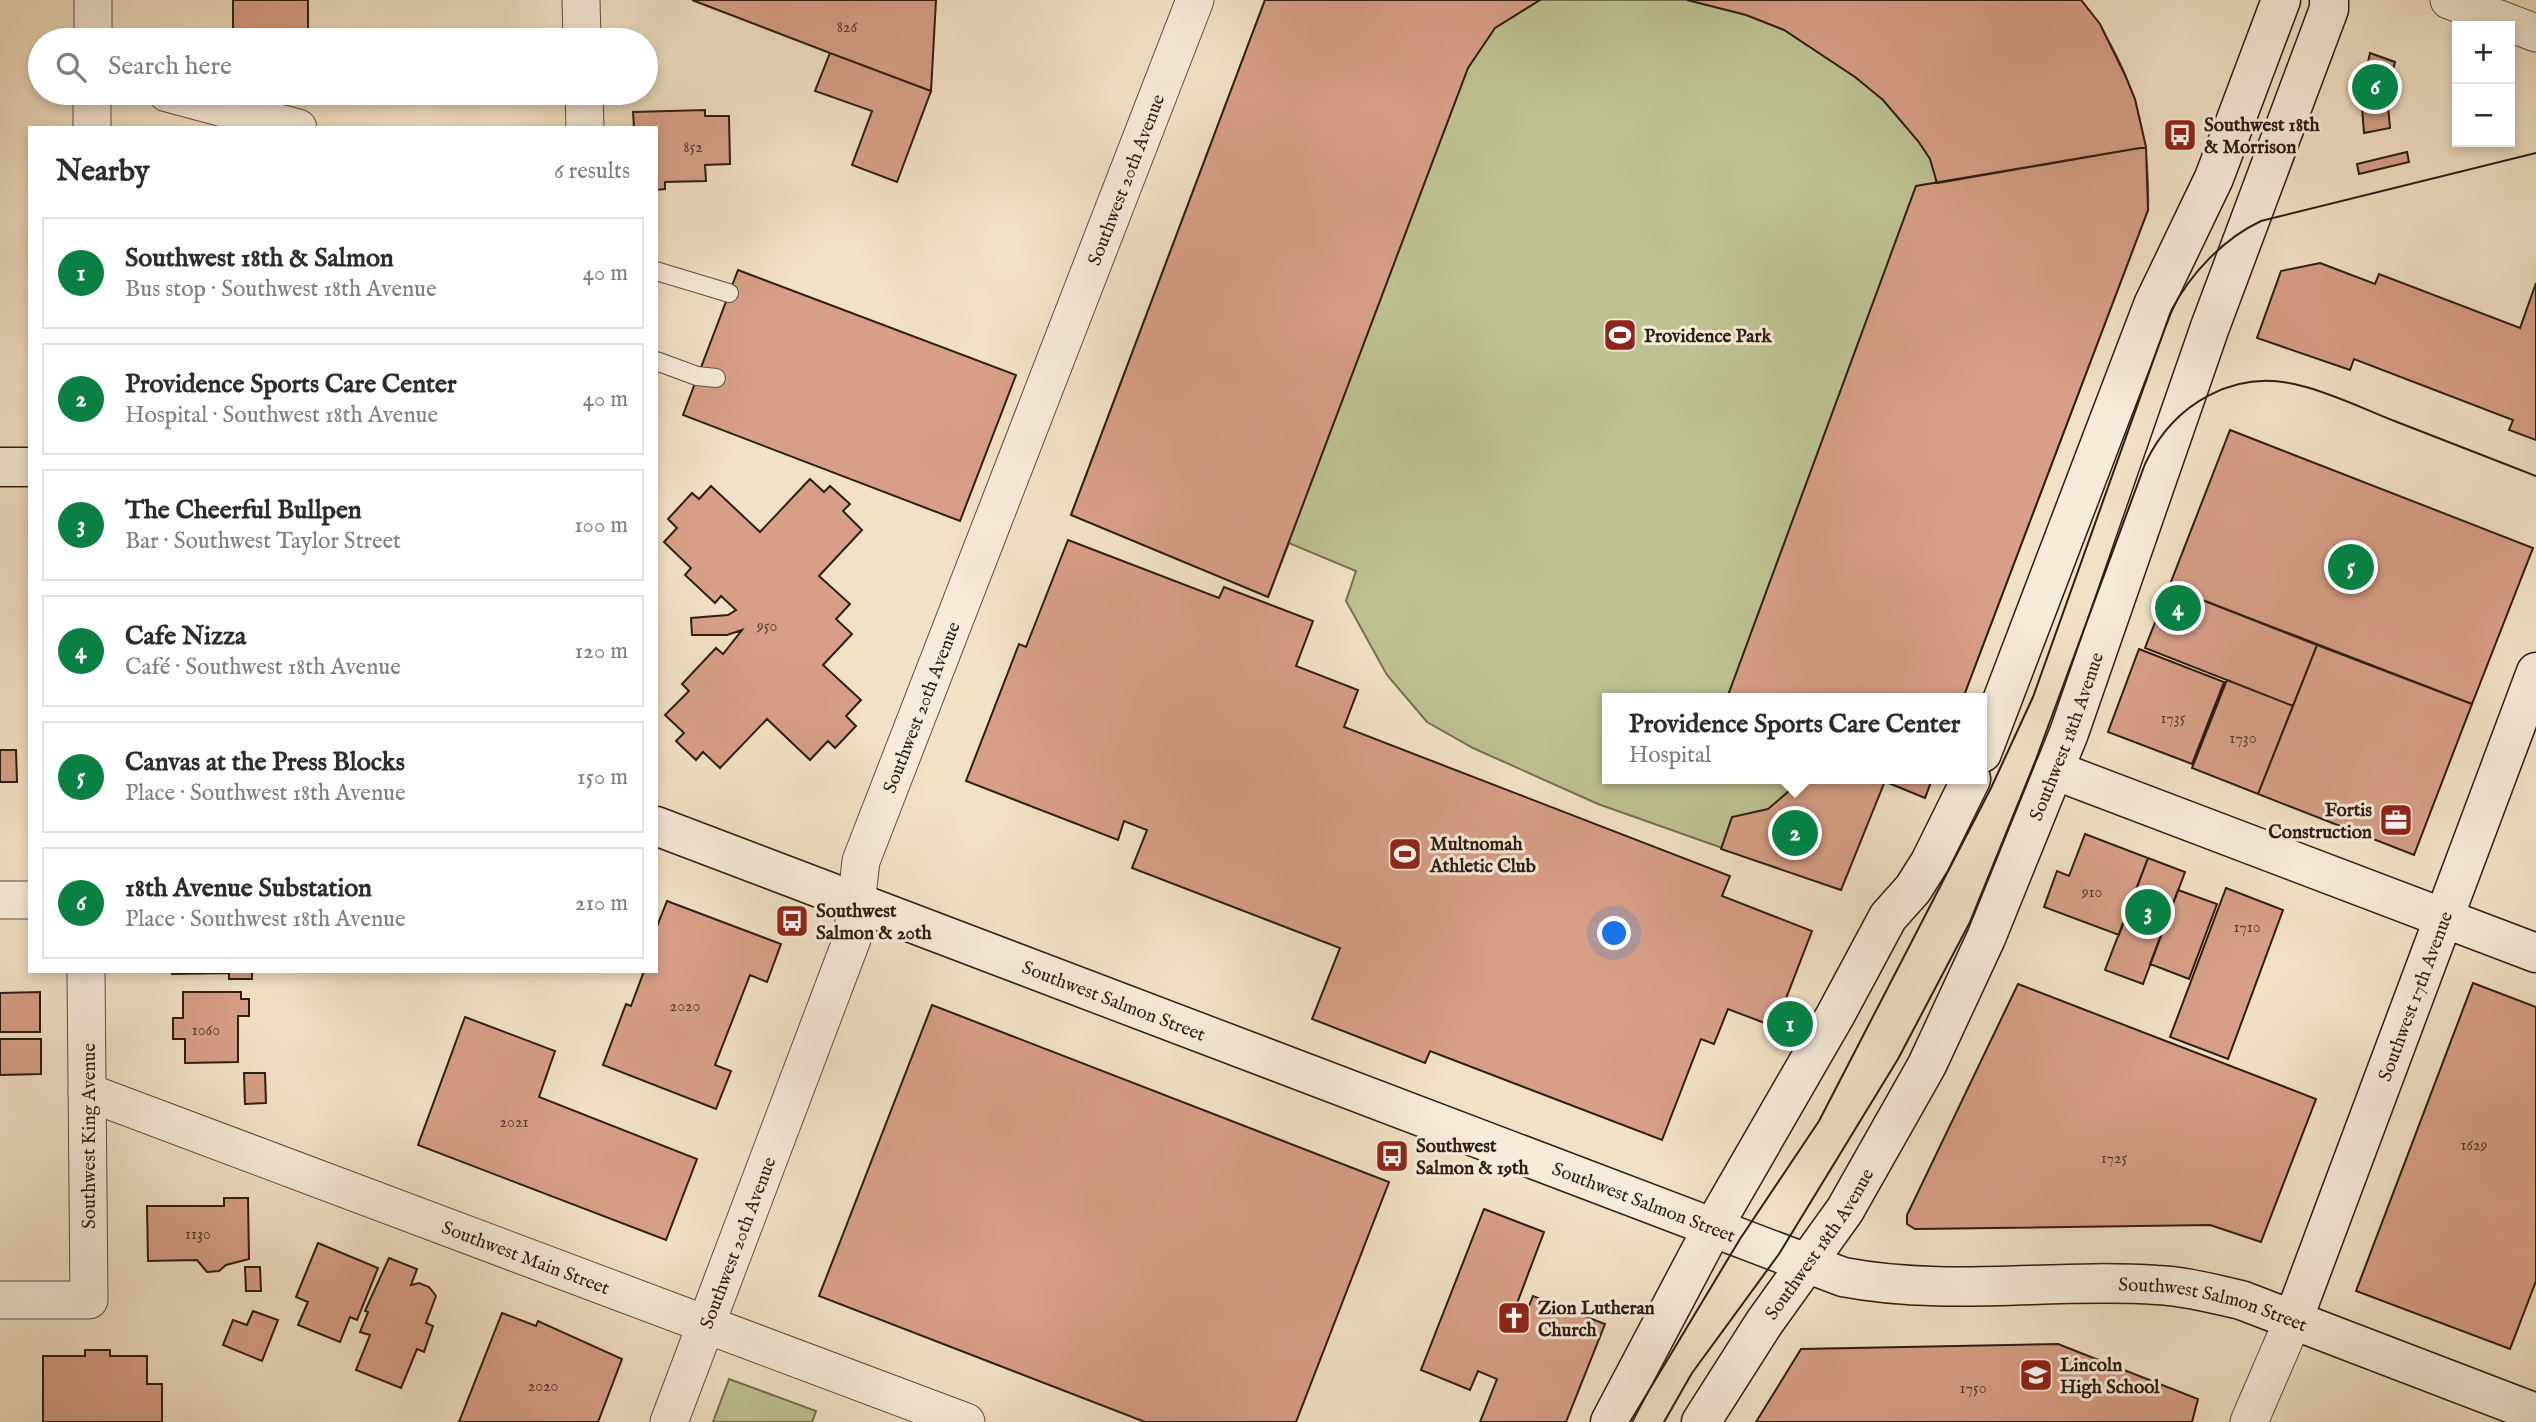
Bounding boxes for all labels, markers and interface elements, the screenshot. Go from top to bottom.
house number: 826 [837,18,858,38]
map controls [2452,21,2515,147]
button: + [2452,21,2515,84]
search box [28,28,658,105]
icon: search [52,48,90,86]
text: Search here [108,50,232,83]
pin: 6 [2352,61,2398,113]
button: − [2452,84,2515,147]
street label: Southwest 20th Avenue [1083,91,1171,269]
place label: Southwest 18th & Morrison [2204,114,2321,160]
bus stop icon: Southwest 18th & Morrison [2161,116,2199,154]
house number: 852 [683,138,703,158]
text: Nearby [56,153,149,191]
text: 6 results [554,157,630,186]
text: Southwest 18th & Salmon [125,242,394,275]
text: 1 [77,259,85,288]
text: 40 m [583,259,628,288]
text: Bus stop · Southwest 18th Avenue [125,275,437,304]
sports icon: Providence Park [1601,316,1639,354]
place label: Providence Park [1644,325,1772,349]
text: Providence Sports Care Center [125,368,456,401]
text: 2 [76,385,86,414]
text: 40 m [583,385,628,414]
text: Hospital · Southwest 18th Avenue [125,401,438,430]
text: The Cheerful Bullpen [125,494,362,527]
text: 3 [77,511,85,540]
text: 100 m [574,511,628,540]
text: Bar · Southwest Taylor Street [125,527,401,556]
pin: 5 [2328,541,2374,593]
pin: 4 [2155,582,2201,634]
house number: 950 [756,617,777,637]
street label: Southwest 20th Avenue [878,619,967,797]
text: Cafe Nizza [125,620,246,653]
text: 4 [75,637,87,666]
text: 120 m [575,637,628,666]
street label: Southwest 18th Avenue [2025,649,2110,825]
text: Café · Southwest 18th Avenue [125,653,401,682]
popup [1602,693,1987,784]
text: Providence Sports Care Center [1629,708,1960,741]
house number: 1735 [2160,709,2186,729]
house number: 1730 [2229,729,2257,749]
text: Hospital [1629,741,1711,770]
text: Canvas at the Press Blocks [125,746,405,779]
text: 5 [77,763,85,792]
text: 150 m [577,763,628,792]
text: Place · Southwest 18th Avenue [125,779,405,808]
place label: Fortis Construction [2268,799,2372,845]
office icon: Fortis Construction [2377,801,2415,839]
pin: 2 [1772,807,1818,859]
place label: Multnomah Athletic Club [1429,833,1536,879]
sports icon: Multnomah Athletic Club [1386,835,1424,873]
text: 18th Avenue Substation [125,872,372,905]
house number: 910 [2081,883,2102,903]
pin: 3 [2125,886,2171,938]
text: 6 [76,889,86,918]
text: 210 m [575,889,628,918]
place label: Southwest Salmon & 20th [816,900,932,946]
bus stop icon: Southwest Salmon & 20th [773,902,811,940]
text: Place · Southwest 18th Avenue [125,905,405,934]
street label: Southwest 17th Avenue [2374,908,2459,1085]
your location [1597,916,1631,950]
house number: 1710 [2233,918,2261,938]
street label: Southwest Salmon Street [1018,956,1209,1048]
house number: 2020 [670,997,701,1017]
pin: 1 [1767,998,1813,1050]
house number: 1060 [192,1021,220,1041]
street label: Southwest King Avenue [78,1043,102,1229]
house number: 2021 [500,1113,528,1133]
place label: Southwest Salmon & 19th [1416,1135,1530,1181]
house number: 1629 [2460,1136,2488,1156]
bus stop icon: Southwest Salmon & 19th [1373,1137,1411,1175]
house number: 1725 [2101,1149,2128,1169]
street label: Southwest 20th Avenue [695,1154,782,1332]
street label: Southwest Salmon Street [1548,1158,1739,1249]
street label: Southwest 18th Avenue [1760,1164,1880,1325]
street label: Southwest Main Street [438,1216,613,1301]
house number: 1130 [185,1225,211,1245]
street label: Southwest Salmon Street [2118,1273,2311,1338]
place label: Zion Lutheran Church [1538,1297,1655,1343]
church icon: Zion Lutheran Church [1495,1299,1533,1337]
place label: Lincoln High School [2060,1354,2160,1400]
school or university icon: Lincoln High School [2017,1356,2055,1394]
house number: 2020 [528,1377,559,1397]
house number: 1750 [1959,1379,1987,1399]

